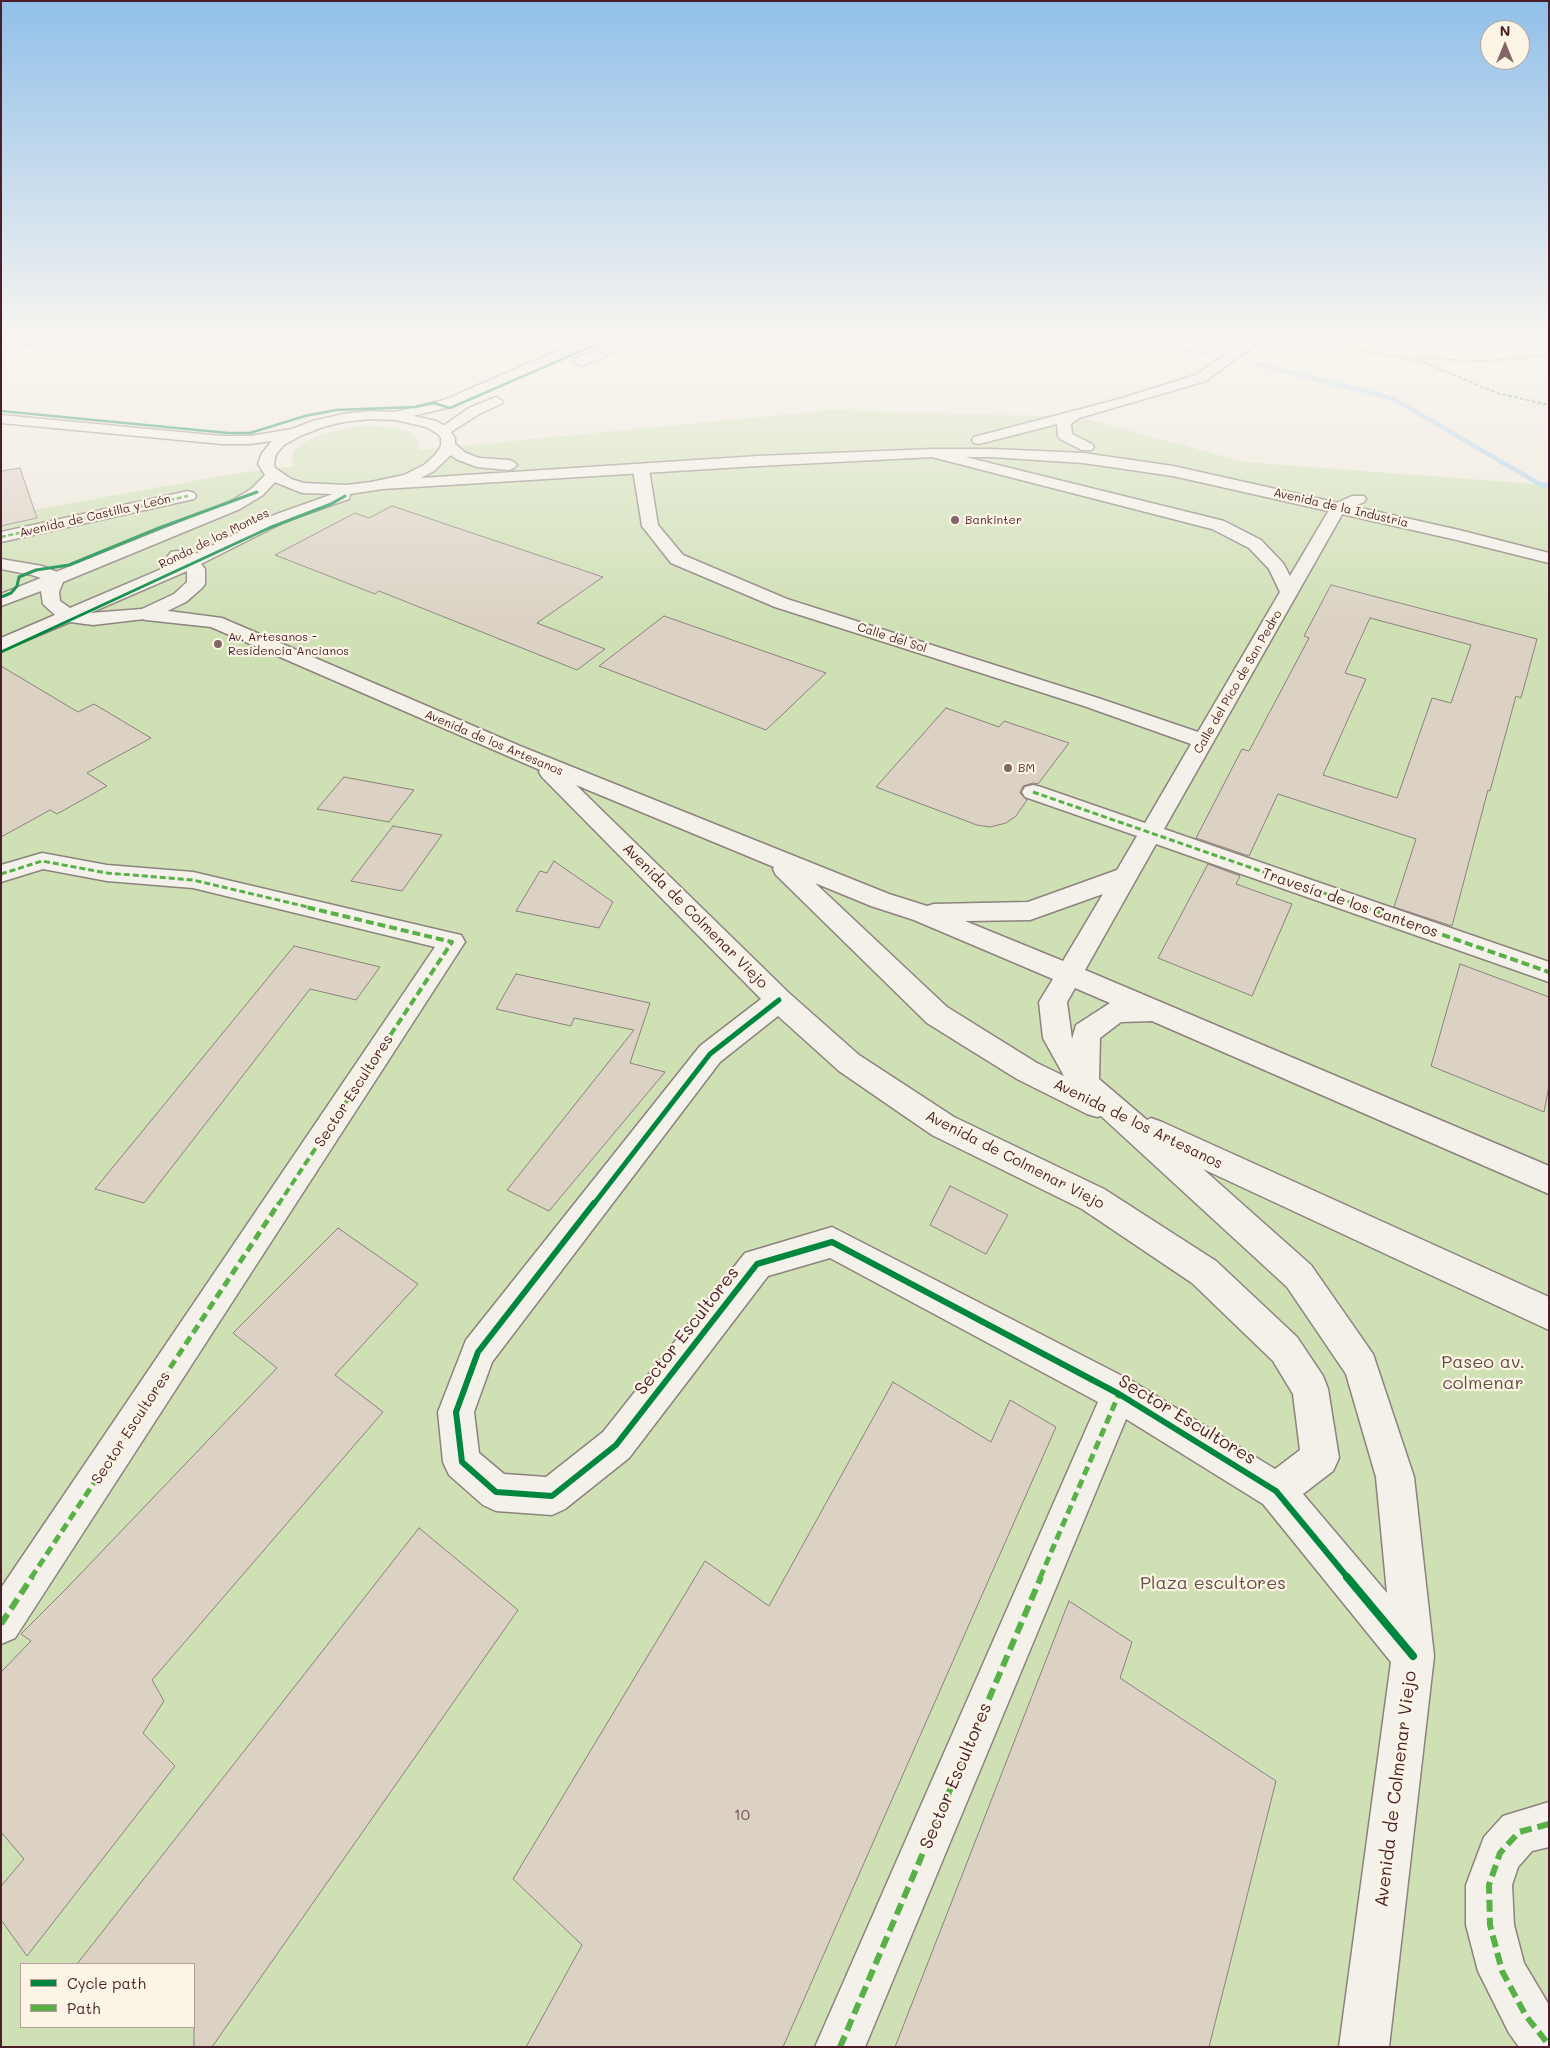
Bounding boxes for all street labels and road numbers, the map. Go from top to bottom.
street label: Avenida de la Industria [1272,485,1410,531]
street label: Avenida de Castilla y León [18,492,172,540]
street label: Ronda de los Montes [157,506,271,572]
street label: Calle del Pico de San Pedro [1191,608,1285,756]
street label: Calle del Sol [855,620,929,656]
street label: Avenida de los Artesanos [423,707,565,779]
street label: Avenida de Colmenar Viejo [619,840,771,992]
street label: Travesía de los Canteros [1260,864,1440,942]
street label: Sector Escultores [311,1031,397,1151]
street label: Avenida de los Artesanos [1051,1075,1225,1173]
street label: Avenida de Colmenar Viejo [923,1107,1107,1213]
street label: Sector Escultores [630,1263,744,1399]
street label: Sector Escultores [88,1368,174,1488]
street label: Sector Escultores [1114,1370,1260,1470]
street label: Avenida de Colmenar Viejo [1371,1670,1421,1908]
street label: Sector Escultores [915,1700,997,1852]

